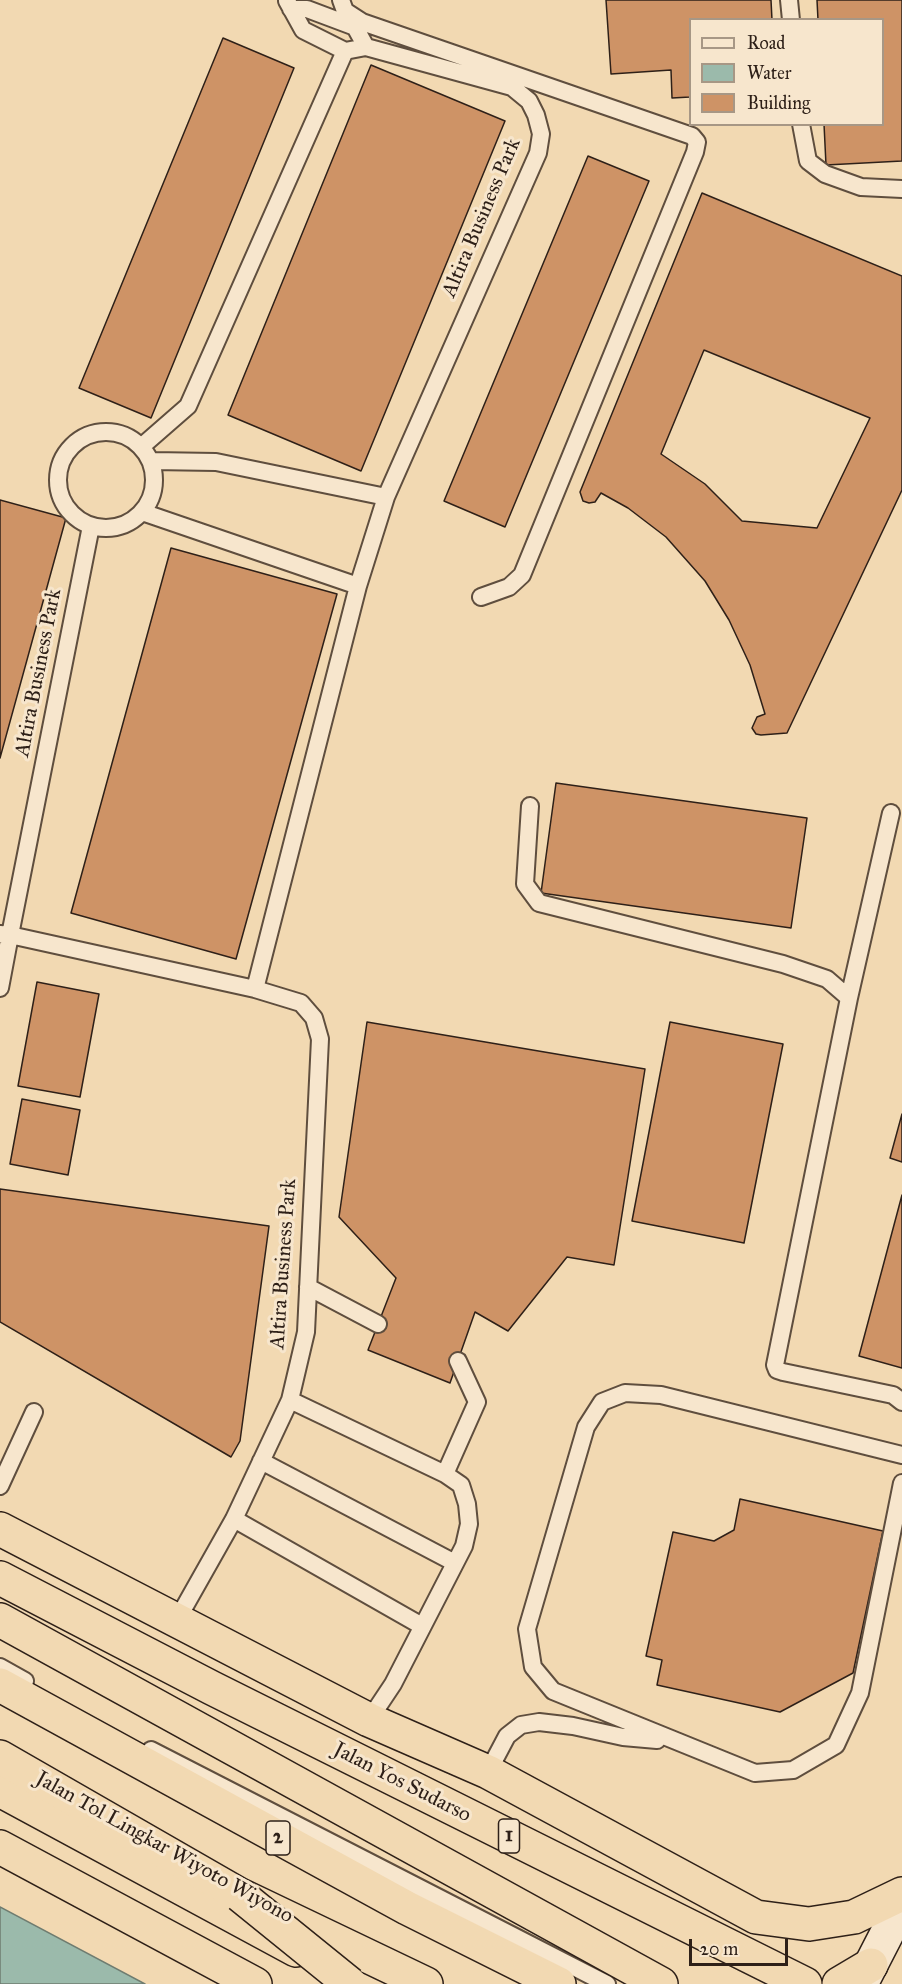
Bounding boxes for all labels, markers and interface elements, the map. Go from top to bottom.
legend [689,18,884,126]
text: Road [747,32,785,54]
text: Water [747,62,791,84]
text: Building [747,92,810,114]
street label: Altira Business Park [437,135,527,301]
street label: Altira Business Park [10,587,68,759]
street label: Altira Business Park [265,1178,303,1350]
street label: Jalan Yos Sudarso [329,1737,475,1829]
street label: Jalan Tol Lingkar Wiyoto Wiyono [31,1767,297,1929]
road number: 1 [498,1819,520,1853]
road number: 2 [266,1821,290,1855]
scale bar [692,1927,791,1965]
text: 20 m [700,1938,738,1960]

